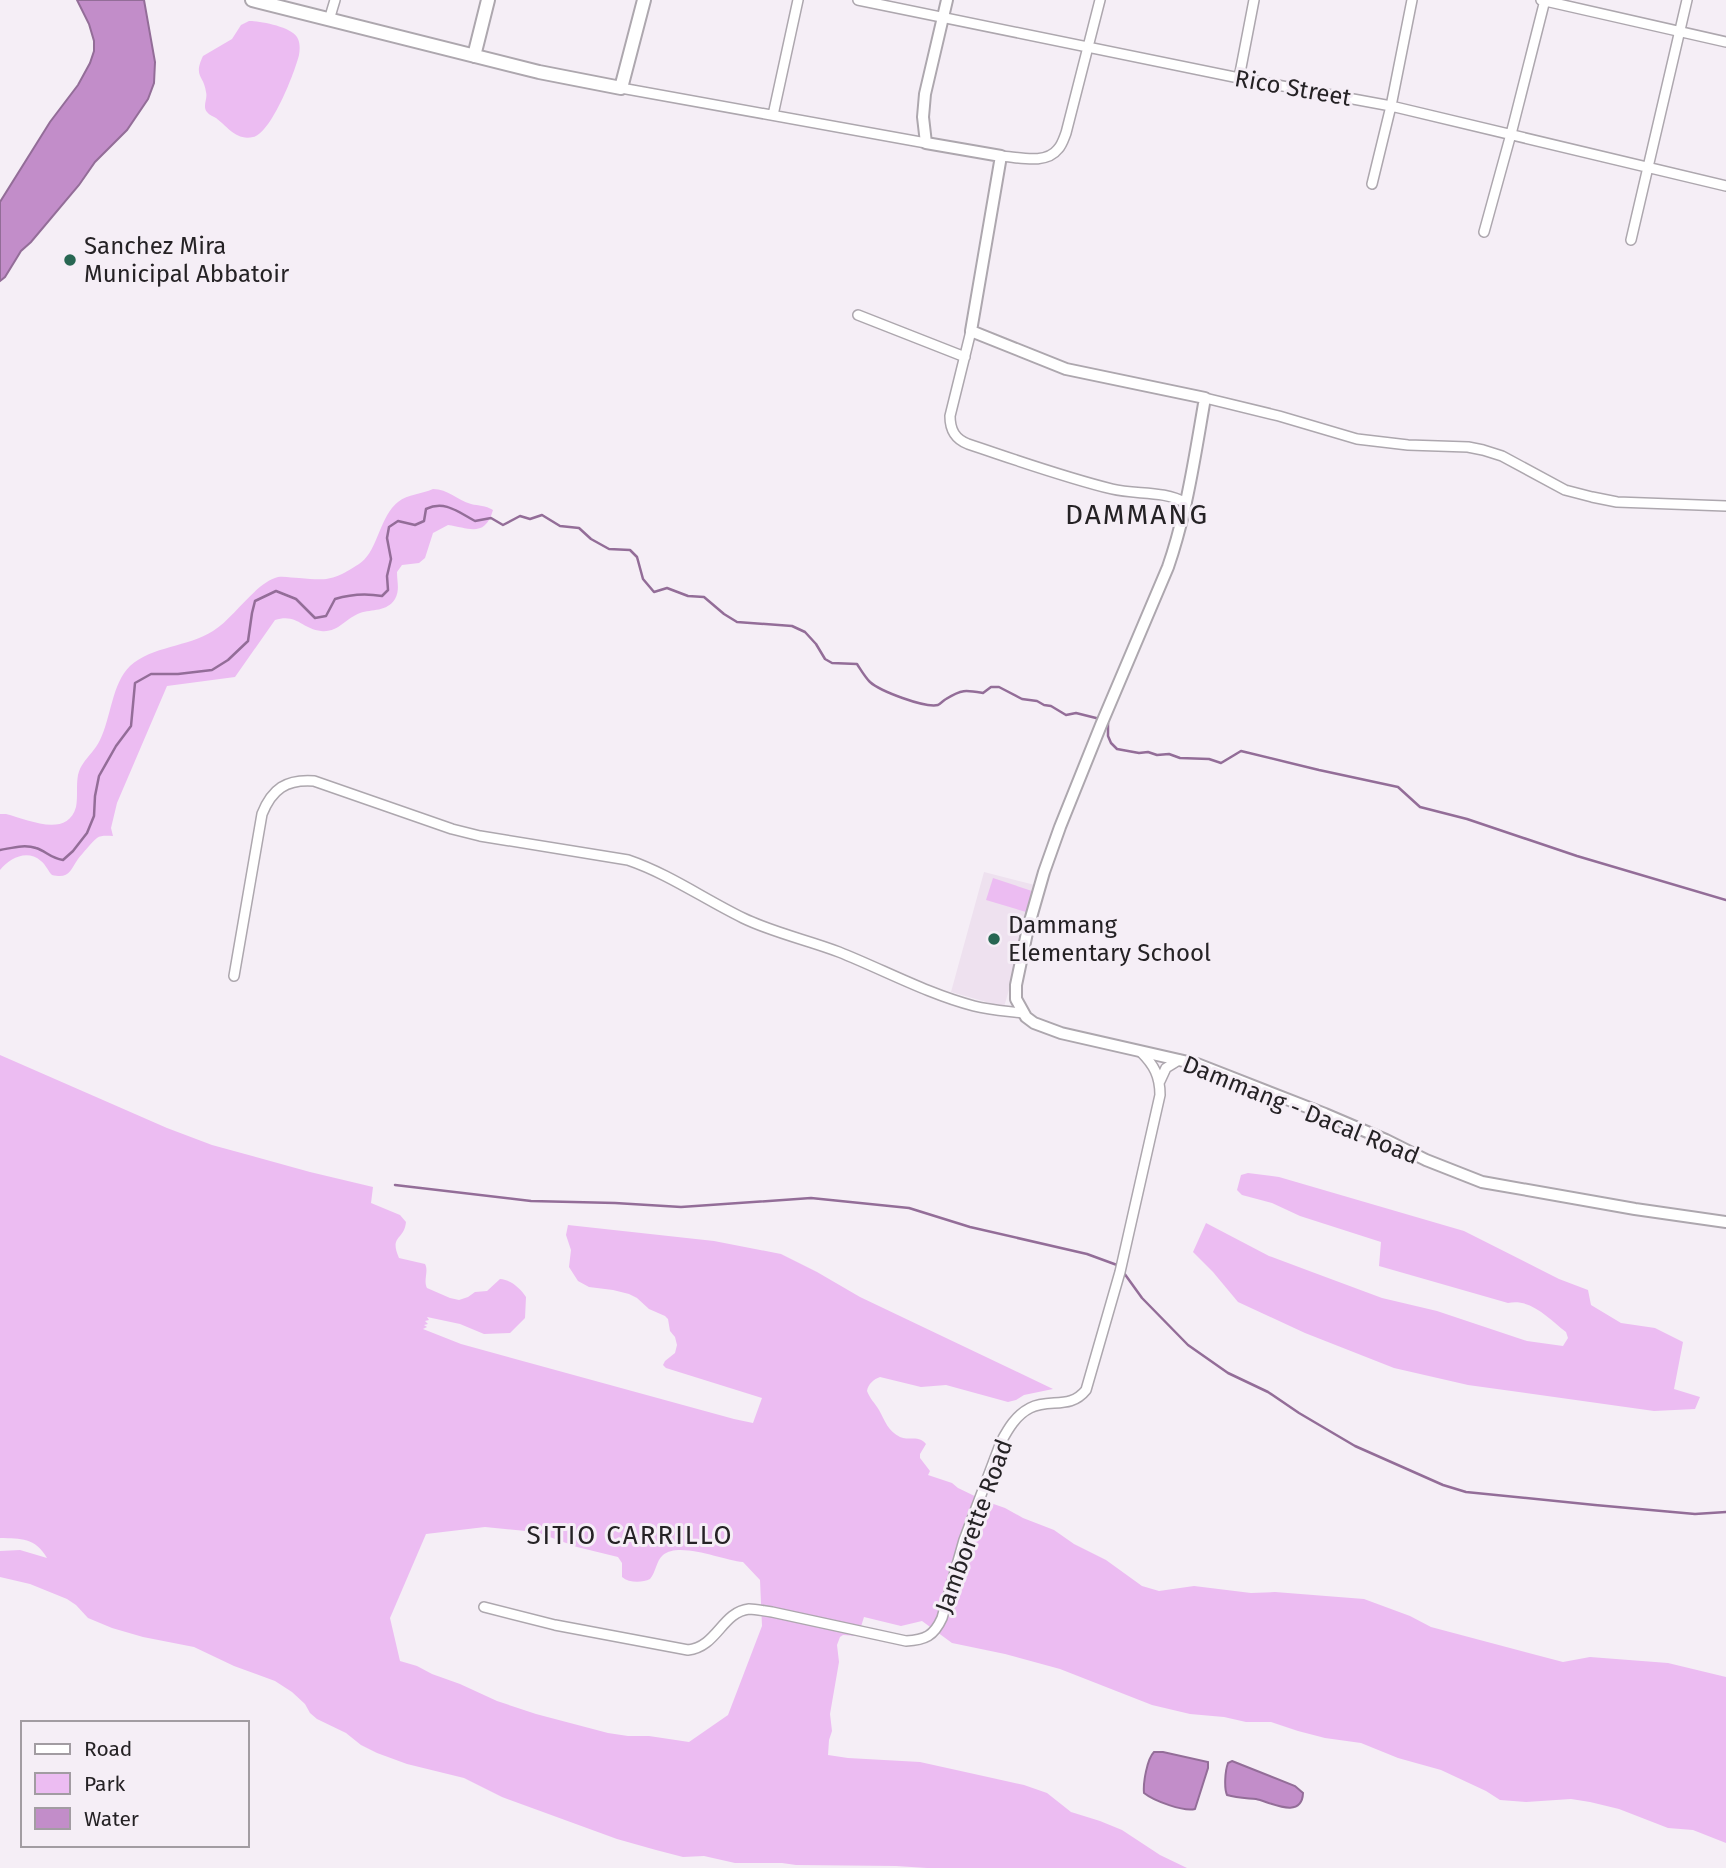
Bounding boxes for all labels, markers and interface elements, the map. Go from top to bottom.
street label: Rico Street [1233,64,1354,112]
place label: Sanchez Mira Municipal Abbatoir [84,232,290,288]
marker: Sanchez Mira Municipal Abbatoir [62,252,78,268]
district label: DAMMANG [1065,498,1209,531]
place label: Dammang Elementary School [1008,911,1211,967]
marker: Dammang Elementary School [986,931,1002,947]
street label: Dammang - Dacal Road [1179,1050,1423,1170]
street label: Jamborette Road [930,1435,1018,1617]
district label: SITIO CARRILLO [526,1520,734,1551]
legend [21,1721,248,1847]
text: Road [84,1736,132,1762]
text: Park [84,1771,126,1797]
text: Water [84,1806,139,1832]

